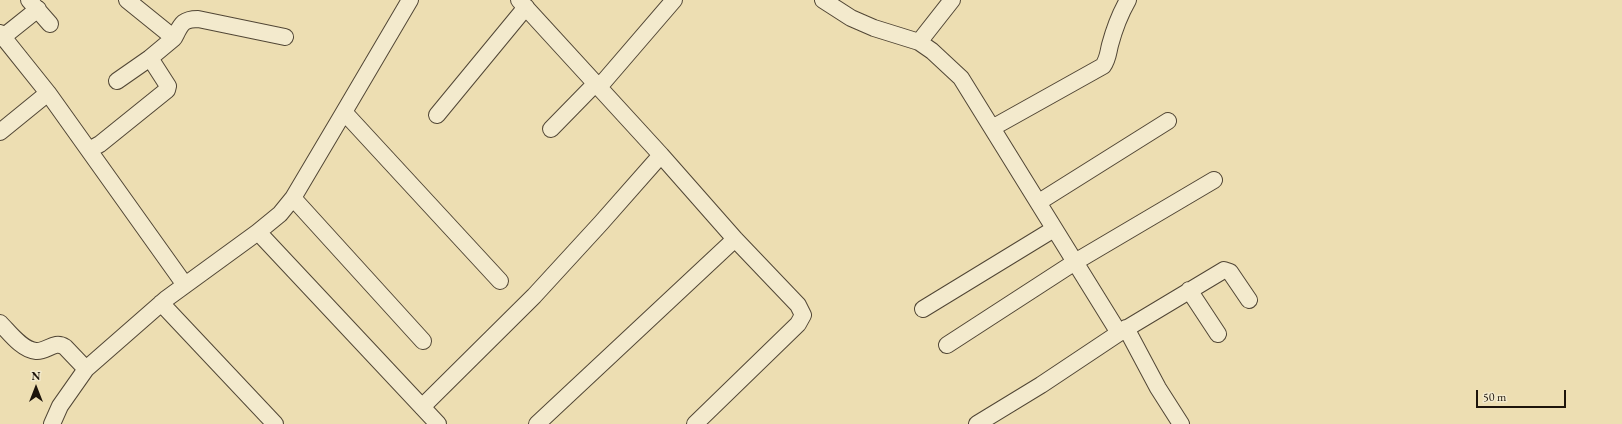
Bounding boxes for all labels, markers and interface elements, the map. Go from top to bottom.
north arrow [16,368,56,408]
text: N [32,369,40,383]
scale bar [1478,382,1568,408]
text: 50 m [1483,389,1506,405]

